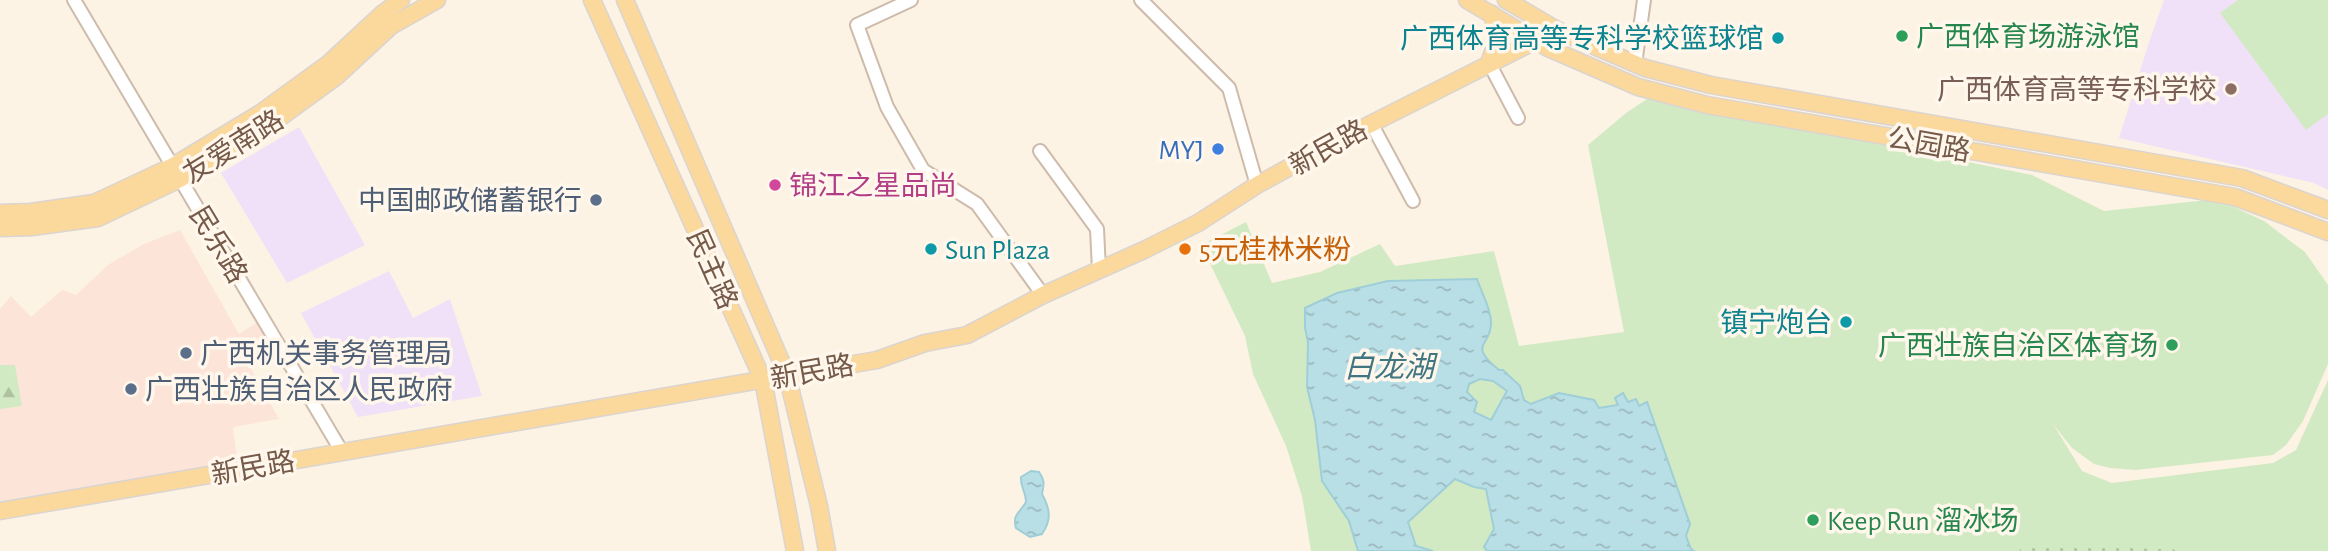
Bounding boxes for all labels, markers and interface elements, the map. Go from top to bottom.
place label: 广西体育场游泳馆 [1916,22,2140,52]
place label: 广西体育高等专科学校篮球馆 [1400,24,1764,54]
marker: 广西体育场游泳馆 [1894,28,1910,44]
marker: 广西体育高等专科学校篮球馆 [1770,30,1786,46]
place label: 广西体育高等专科学校 [1937,75,2217,105]
marker: 广西体育高等专科学校 [2223,81,2239,97]
street label: 友爱南路 [178,104,289,189]
street label: 新民路 [1284,114,1372,181]
street label: 公园路 [1885,123,1973,167]
place label: MYJ [1158,137,1204,165]
marker: MYJ [1210,141,1226,157]
place label: 锦江之星品尚 [789,171,957,201]
marker: 锦江之星品尚 [767,177,783,193]
place label: 中国邮政储蓄银行 [358,186,582,216]
marker: 中国邮政储蓄银行 [588,192,604,208]
street label: 民乐路 [184,201,253,288]
street label: 民主路 [681,225,743,314]
place label: 5元桂林米粉 [1199,235,1351,265]
place label: Sun Plaza [945,237,1050,265]
marker: Sun Plaza [923,241,939,257]
marker: 5元桂林米粉 [1177,241,1193,257]
place label: 镇宁炮台 [1720,308,1832,338]
marker: 镇宁炮台 [1838,314,1854,330]
place label: 广西壮族自治区体育场 [1878,331,2158,361]
marker: 广西壮族自治区体育场 [2164,337,2180,353]
place label: 广西机关事务管理局 [200,339,452,369]
marker: 广西机关事务管理局 [178,345,194,361]
street label: 新民路 [768,350,856,394]
water label: 白龙湖 [1344,351,1438,383]
place label: 广西壮族自治区人民政府 [145,375,453,405]
marker: 广西壮族自治区人民政府 [123,381,139,397]
street label: 新民路 [209,446,297,490]
place label: Keep Run 溜冰场 [1827,506,2018,536]
marker: Keep Run 溜冰场 [1805,512,1821,528]

